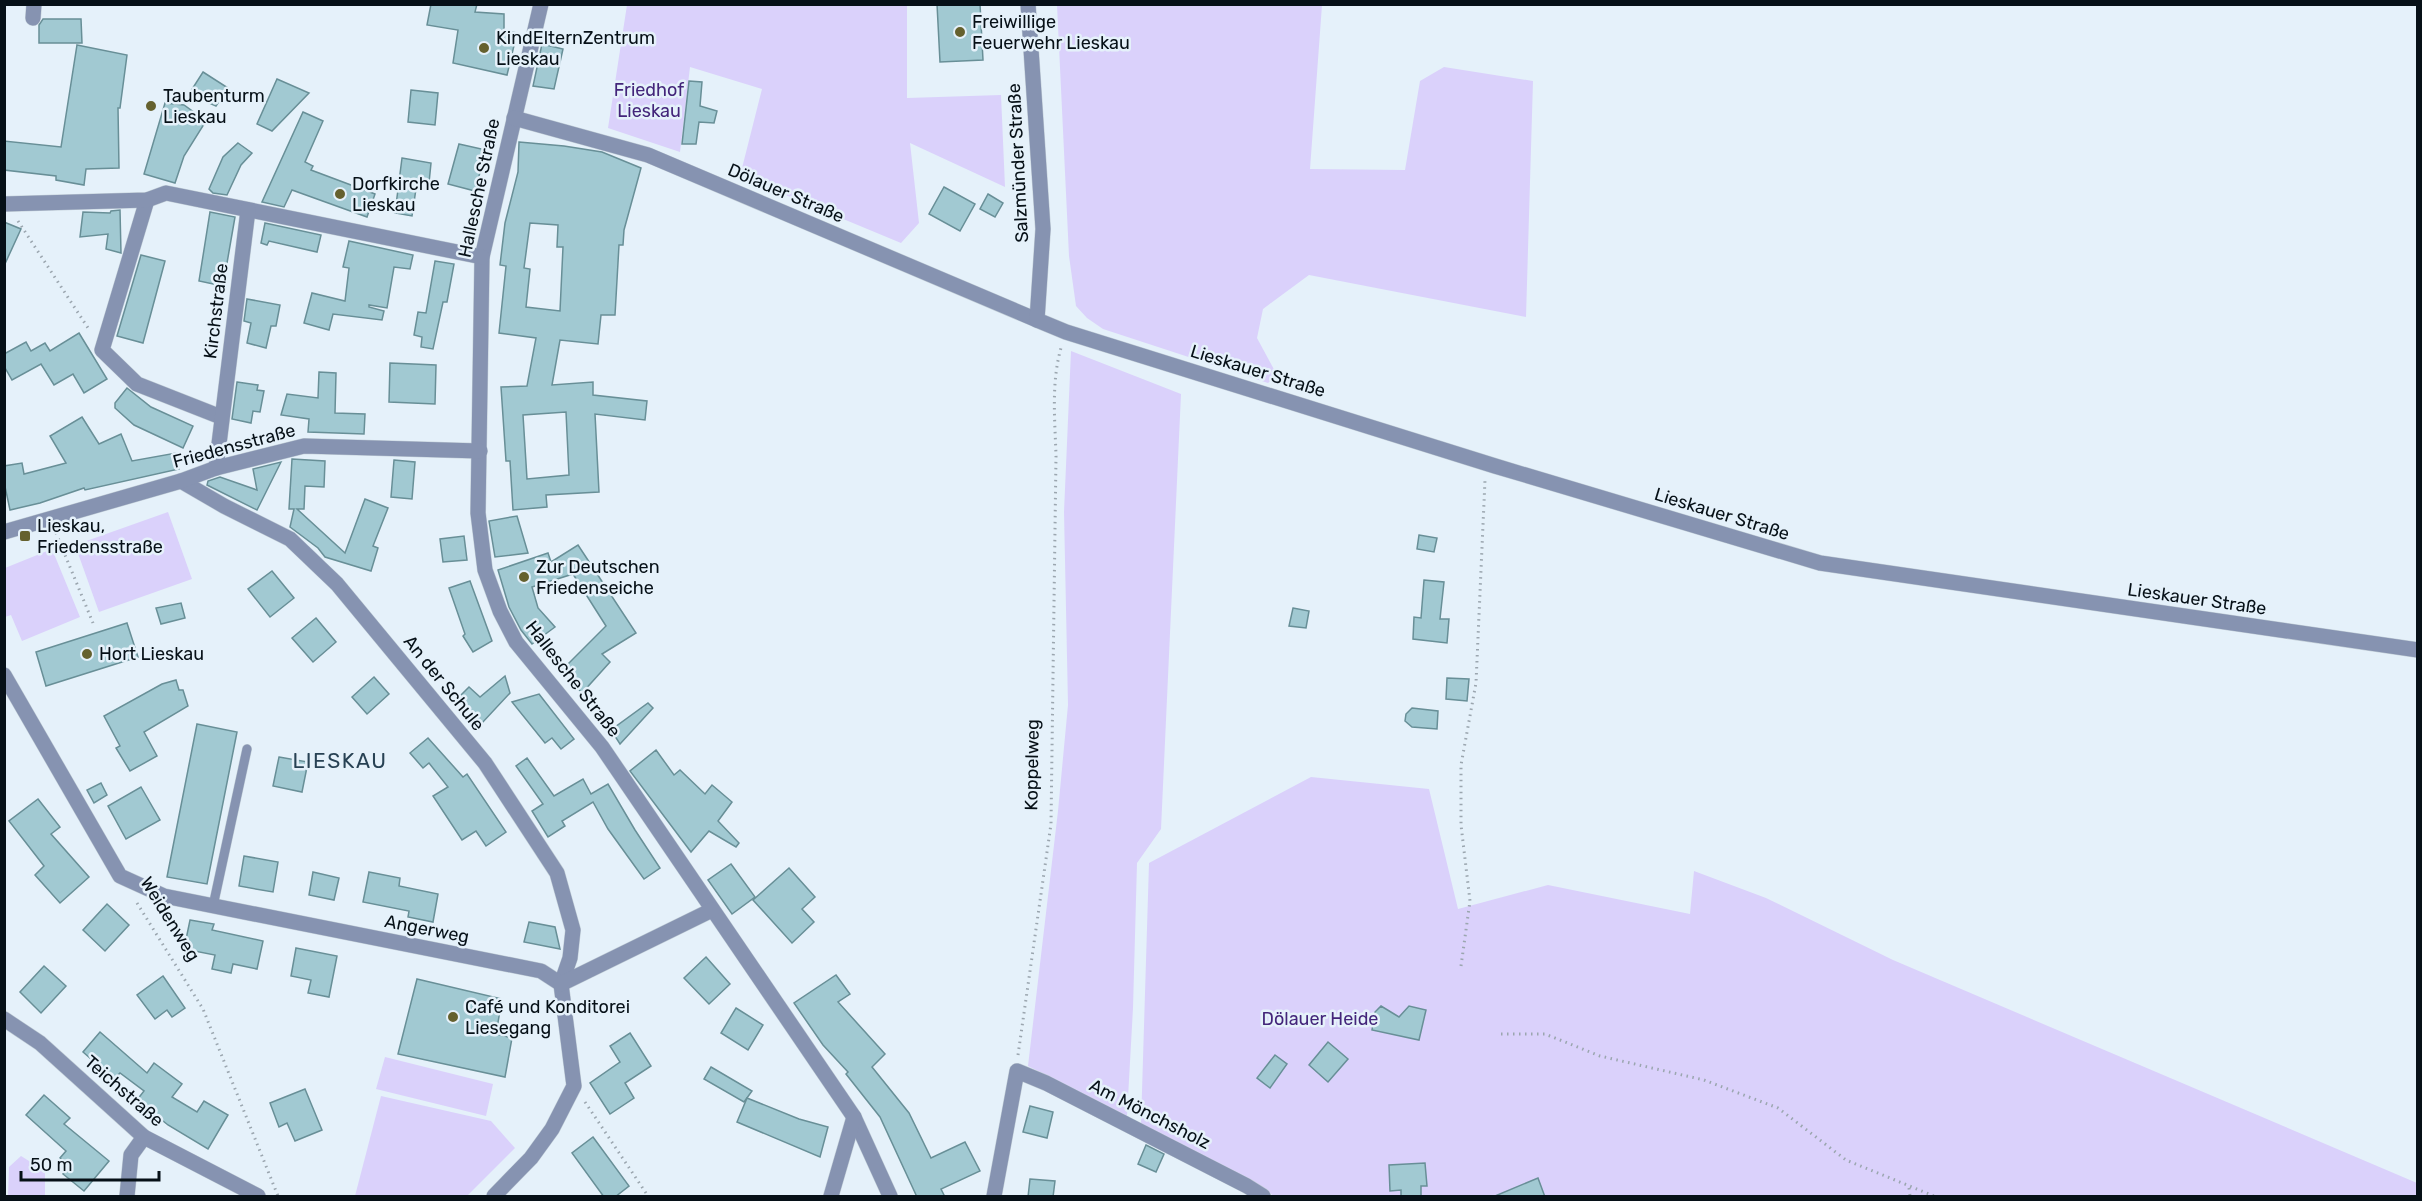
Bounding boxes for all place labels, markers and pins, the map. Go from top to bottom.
place label: Freiwillige Feuerwehr Lieskau [972,11,1130,54]
marker: Freiwillige Feuerwehr Lieskau [953,25,967,39]
place label: KindElternZentrum Lieskau [496,27,655,70]
marker: KindElternZentrum Lieskau [477,41,491,55]
place label: Taubenturm Lieskau [163,85,265,128]
marker: Taubenturm Lieskau [144,99,158,113]
place label: Dorfkirche Lieskau [352,173,440,216]
marker: Dorfkirche Lieskau [333,187,347,201]
place label: Lieskau, Friedensstraße [37,515,163,558]
marker: Lieskau, Friedensstraße [18,529,32,543]
place label: Zur Deutschen Friedenseiche [536,556,660,599]
marker: Zur Deutschen Friedenseiche [517,570,531,584]
place label: Hort Lieskau [99,643,204,665]
marker: Hort Lieskau [80,647,94,661]
place label: Café und Konditorei Liesegang [465,996,630,1039]
marker: Café und Konditorei Liesegang [446,1010,460,1024]

